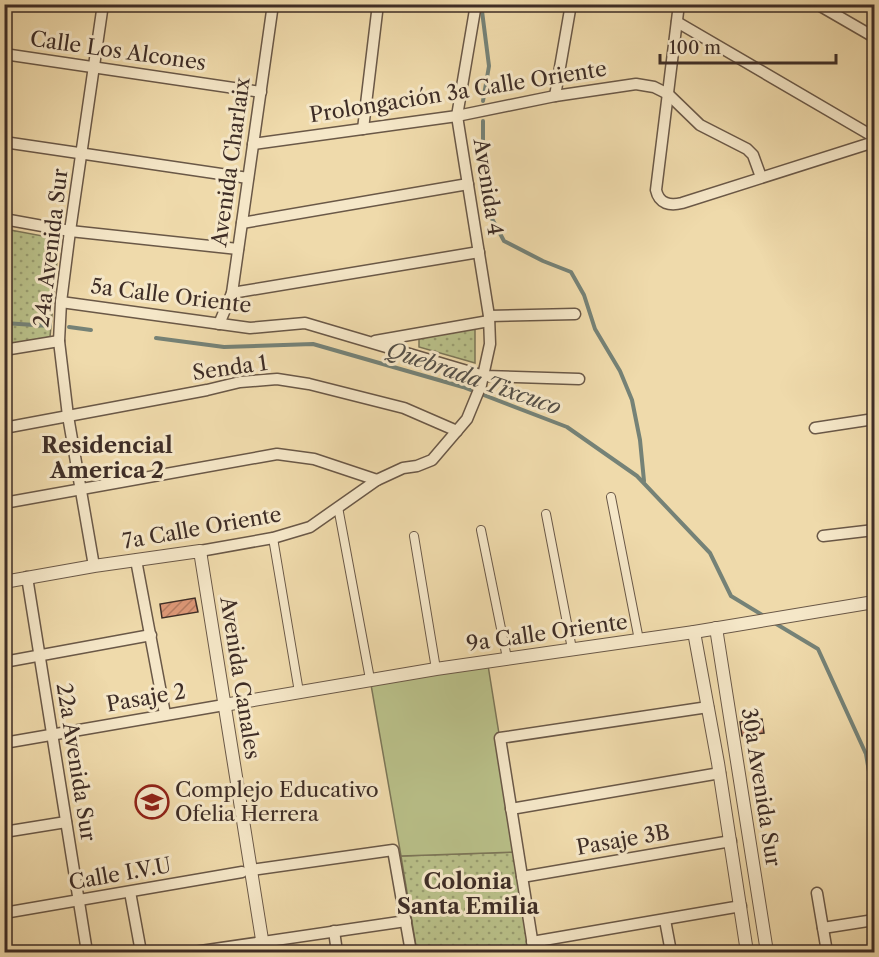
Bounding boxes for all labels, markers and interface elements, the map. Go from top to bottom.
street label: Calle Los Alcones [29,26,208,75]
scale bar [660,27,836,65]
text: 100 m [669,37,721,59]
street label: Prolongación 3a Calle Oriente [308,56,608,127]
street label: Avenida Charlaix [206,75,255,249]
street label: Avenida 4 [468,136,508,237]
street label: 24a Avenida Sur [28,167,73,329]
street label: 5a Calle Oriente [89,273,253,318]
water label: Quebrada Tixcuco [383,336,565,421]
street label: Senda 1 [191,350,269,385]
district label: Residencial America 2 [41,432,173,484]
street label: 7a Calle Oriente [121,501,283,554]
street label: Avenida Canales [215,594,266,761]
street label: 9a Calle Oriente [465,609,629,656]
street label: Pasaje 2 [104,678,188,717]
street label: 22a Avenida Sur [52,681,101,843]
street label: 30a Avenida Sur [737,706,786,868]
place label: Complejo Educativo Ofelia Herrera [175,777,379,826]
school or university icon: Complejo Educativo Ofelia Herrera [134,784,170,820]
street label: Pasaje 3B [574,819,672,860]
street label: Calle I.V.U [67,852,173,895]
district label: Colonia Santa Emilia [397,868,540,920]

